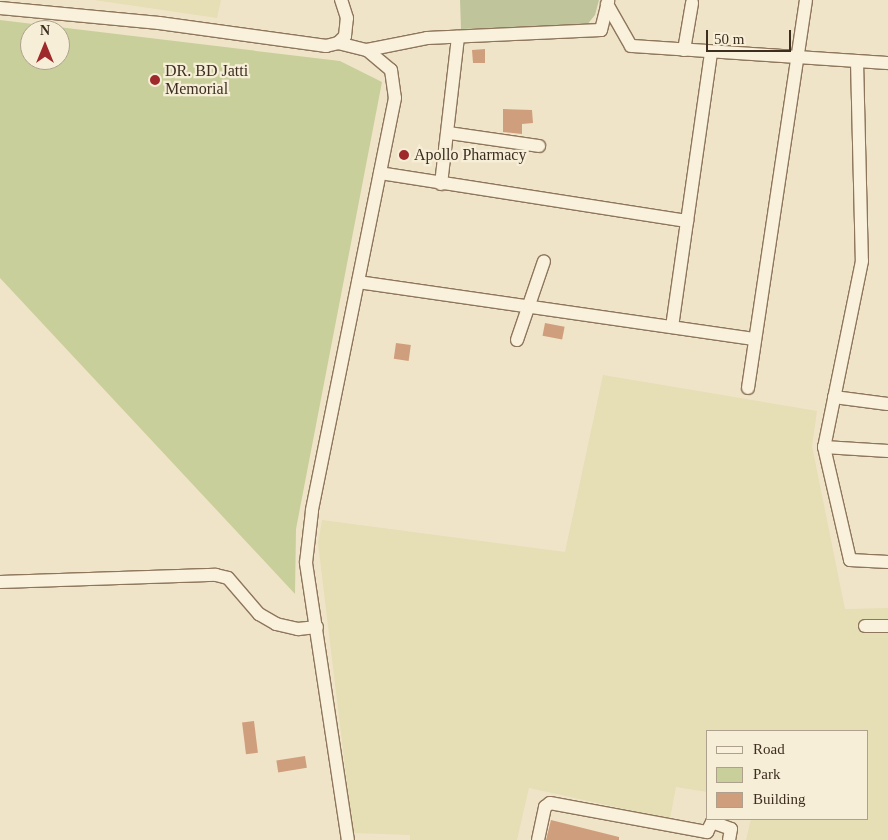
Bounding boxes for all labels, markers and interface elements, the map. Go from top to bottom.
north arrow [20,20,70,70]
scale bar [708,20,793,52]
text: N [40,23,50,38]
text: 50 m [714,31,744,47]
place label: DR. BD Jatti Memorial [165,61,248,99]
marker: DR. BD Jatti Memorial [149,74,161,86]
place label: Apollo Pharmacy [414,145,526,165]
marker: Apollo Pharmacy [398,149,410,161]
legend [706,730,868,820]
text: Road [753,741,785,757]
text: Park [753,766,781,782]
text: Building [753,791,806,807]

